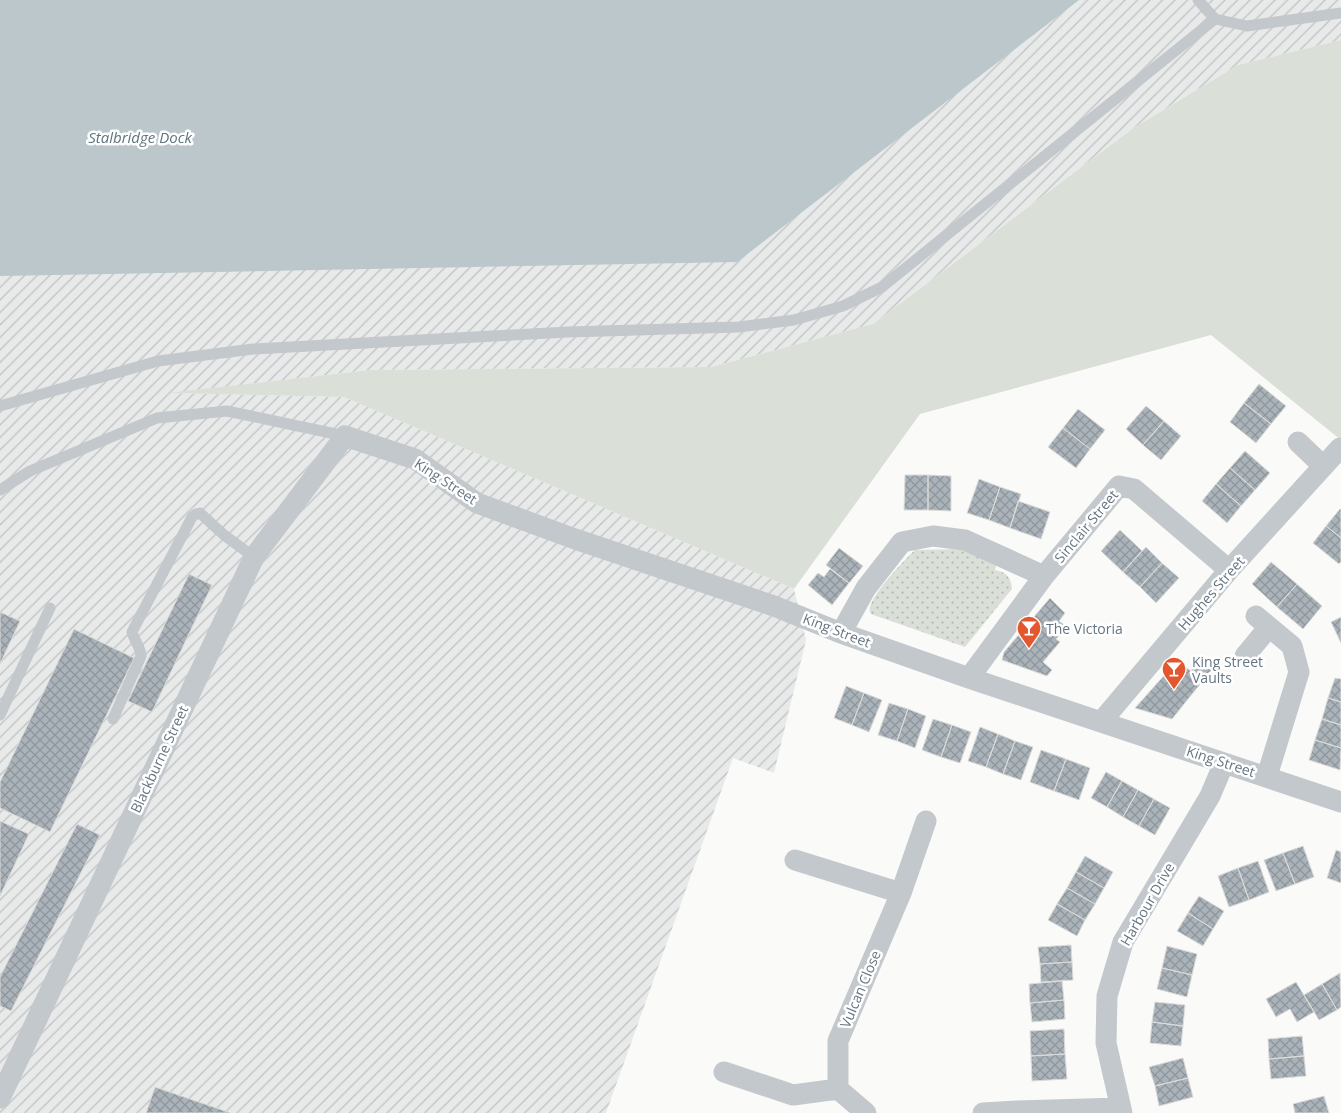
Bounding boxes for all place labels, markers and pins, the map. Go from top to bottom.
bar icon: The Victoria [1016,615,1042,649]
place label: The Victoria [1046,619,1123,638]
place label: King Street Vaults [1192,652,1263,687]
bar icon: King Street Vaults [1161,656,1187,690]

